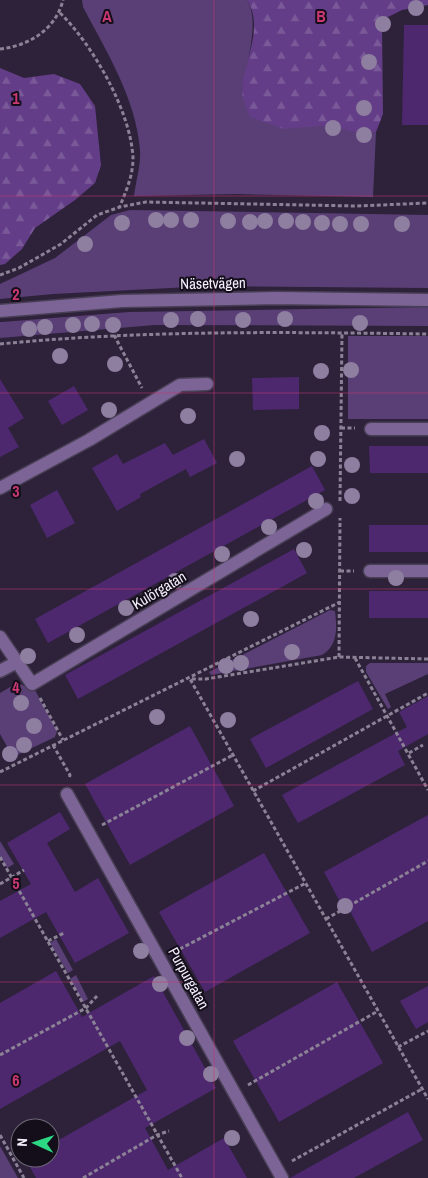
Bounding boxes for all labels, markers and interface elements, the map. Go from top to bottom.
text: A [102,5,112,27]
text: B [316,5,326,27]
text: 1 [12,87,20,109]
street label: Näsetvägen [180,272,246,294]
text: 2 [12,283,20,305]
text: 3 [12,480,20,502]
street label: Kulörgatan [128,566,190,614]
text: 4 [12,676,20,698]
text: 5 [12,872,20,894]
street label: Purpurgatan [163,943,215,1013]
text: 6 [12,1069,20,1091]
north arrow [10,1118,60,1168]
text: N [13,1138,31,1147]

